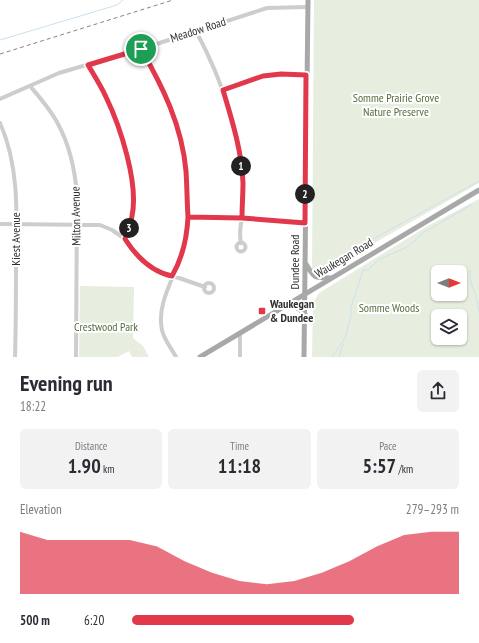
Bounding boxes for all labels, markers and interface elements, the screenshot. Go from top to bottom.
street label: Meadow Road [168,14,228,46]
pin [124,32,158,66]
icon: arrive [130,38,152,60]
park label: Somme Prairie Grove Nature Preserve [353,90,439,119]
pin: 1 [231,156,251,176]
text: 1 [238,159,244,173]
pin: 2 [295,184,315,204]
street label: Milton Avenue [67,186,84,246]
text: 2 [302,187,308,201]
street label: Kiest Avenue [8,212,23,266]
pin: 3 [119,218,139,238]
text: 3 [126,221,132,235]
street label: Waukegan Road [312,234,376,281]
street label: Dundee Road [287,235,302,289]
north arrow [431,265,467,301]
map controls [431,265,467,345]
place label: Waukegan & Dundee [269,296,314,325]
park label: Somme Woods [359,300,419,315]
marker: Waukegan & Dundee [257,306,267,316]
button: layers [431,309,467,345]
park label: Crestwood Park [74,319,138,334]
text: Evening run [20,369,113,397]
button: share [417,370,459,412]
text: 18:22 [20,398,46,415]
text: Distance [75,439,107,453]
text: Time [230,439,249,453]
text: Pace [379,439,396,453]
text: 1.90 [68,453,101,479]
text: 11:18 [218,453,261,479]
text: 5:57 [362,453,396,479]
text: km [101,462,115,476]
text: /km [396,462,413,476]
text: Elevation [20,501,62,518]
text: 279–293 m [406,501,459,518]
text: 500 m [20,612,50,629]
text: 6:20 [84,612,104,629]

